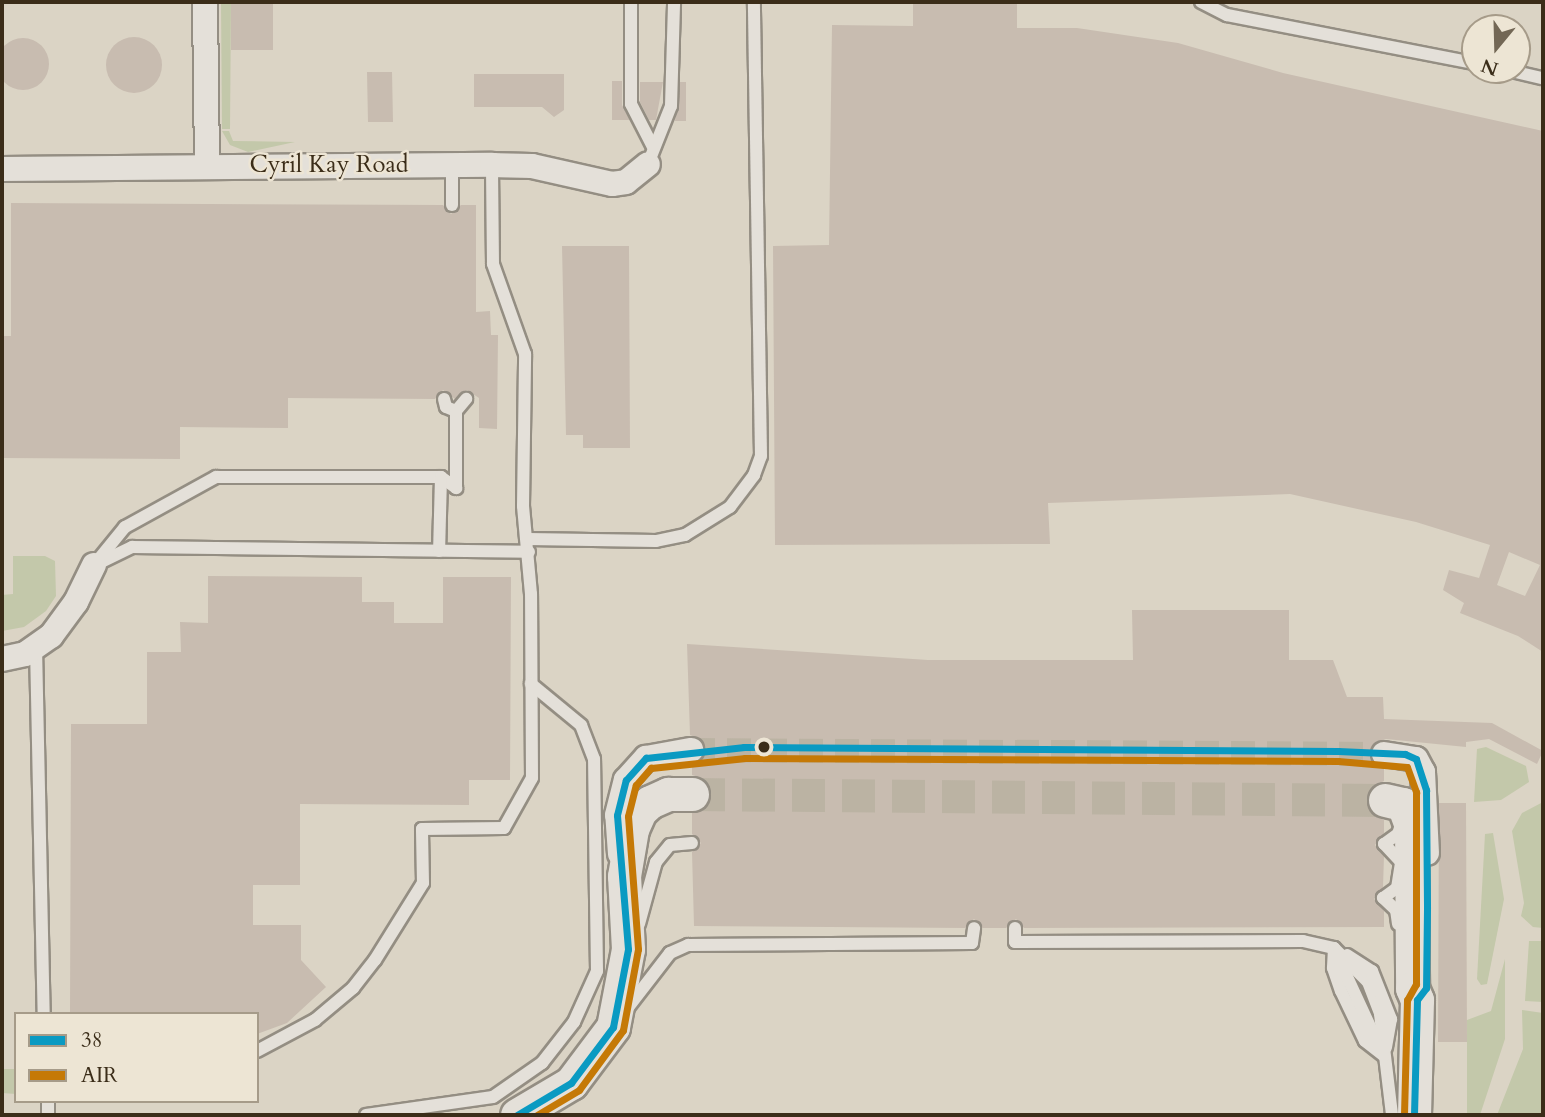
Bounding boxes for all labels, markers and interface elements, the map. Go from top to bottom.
north arrow [1461,14,1531,84]
text: N [1478,52,1502,82]
street label: Cyril Kay Road [249,151,409,179]
unlabelled marker [757,740,771,754]
legend [14,1012,259,1103]
text: 38 [81,1026,103,1055]
text: AIR [81,1061,118,1090]

